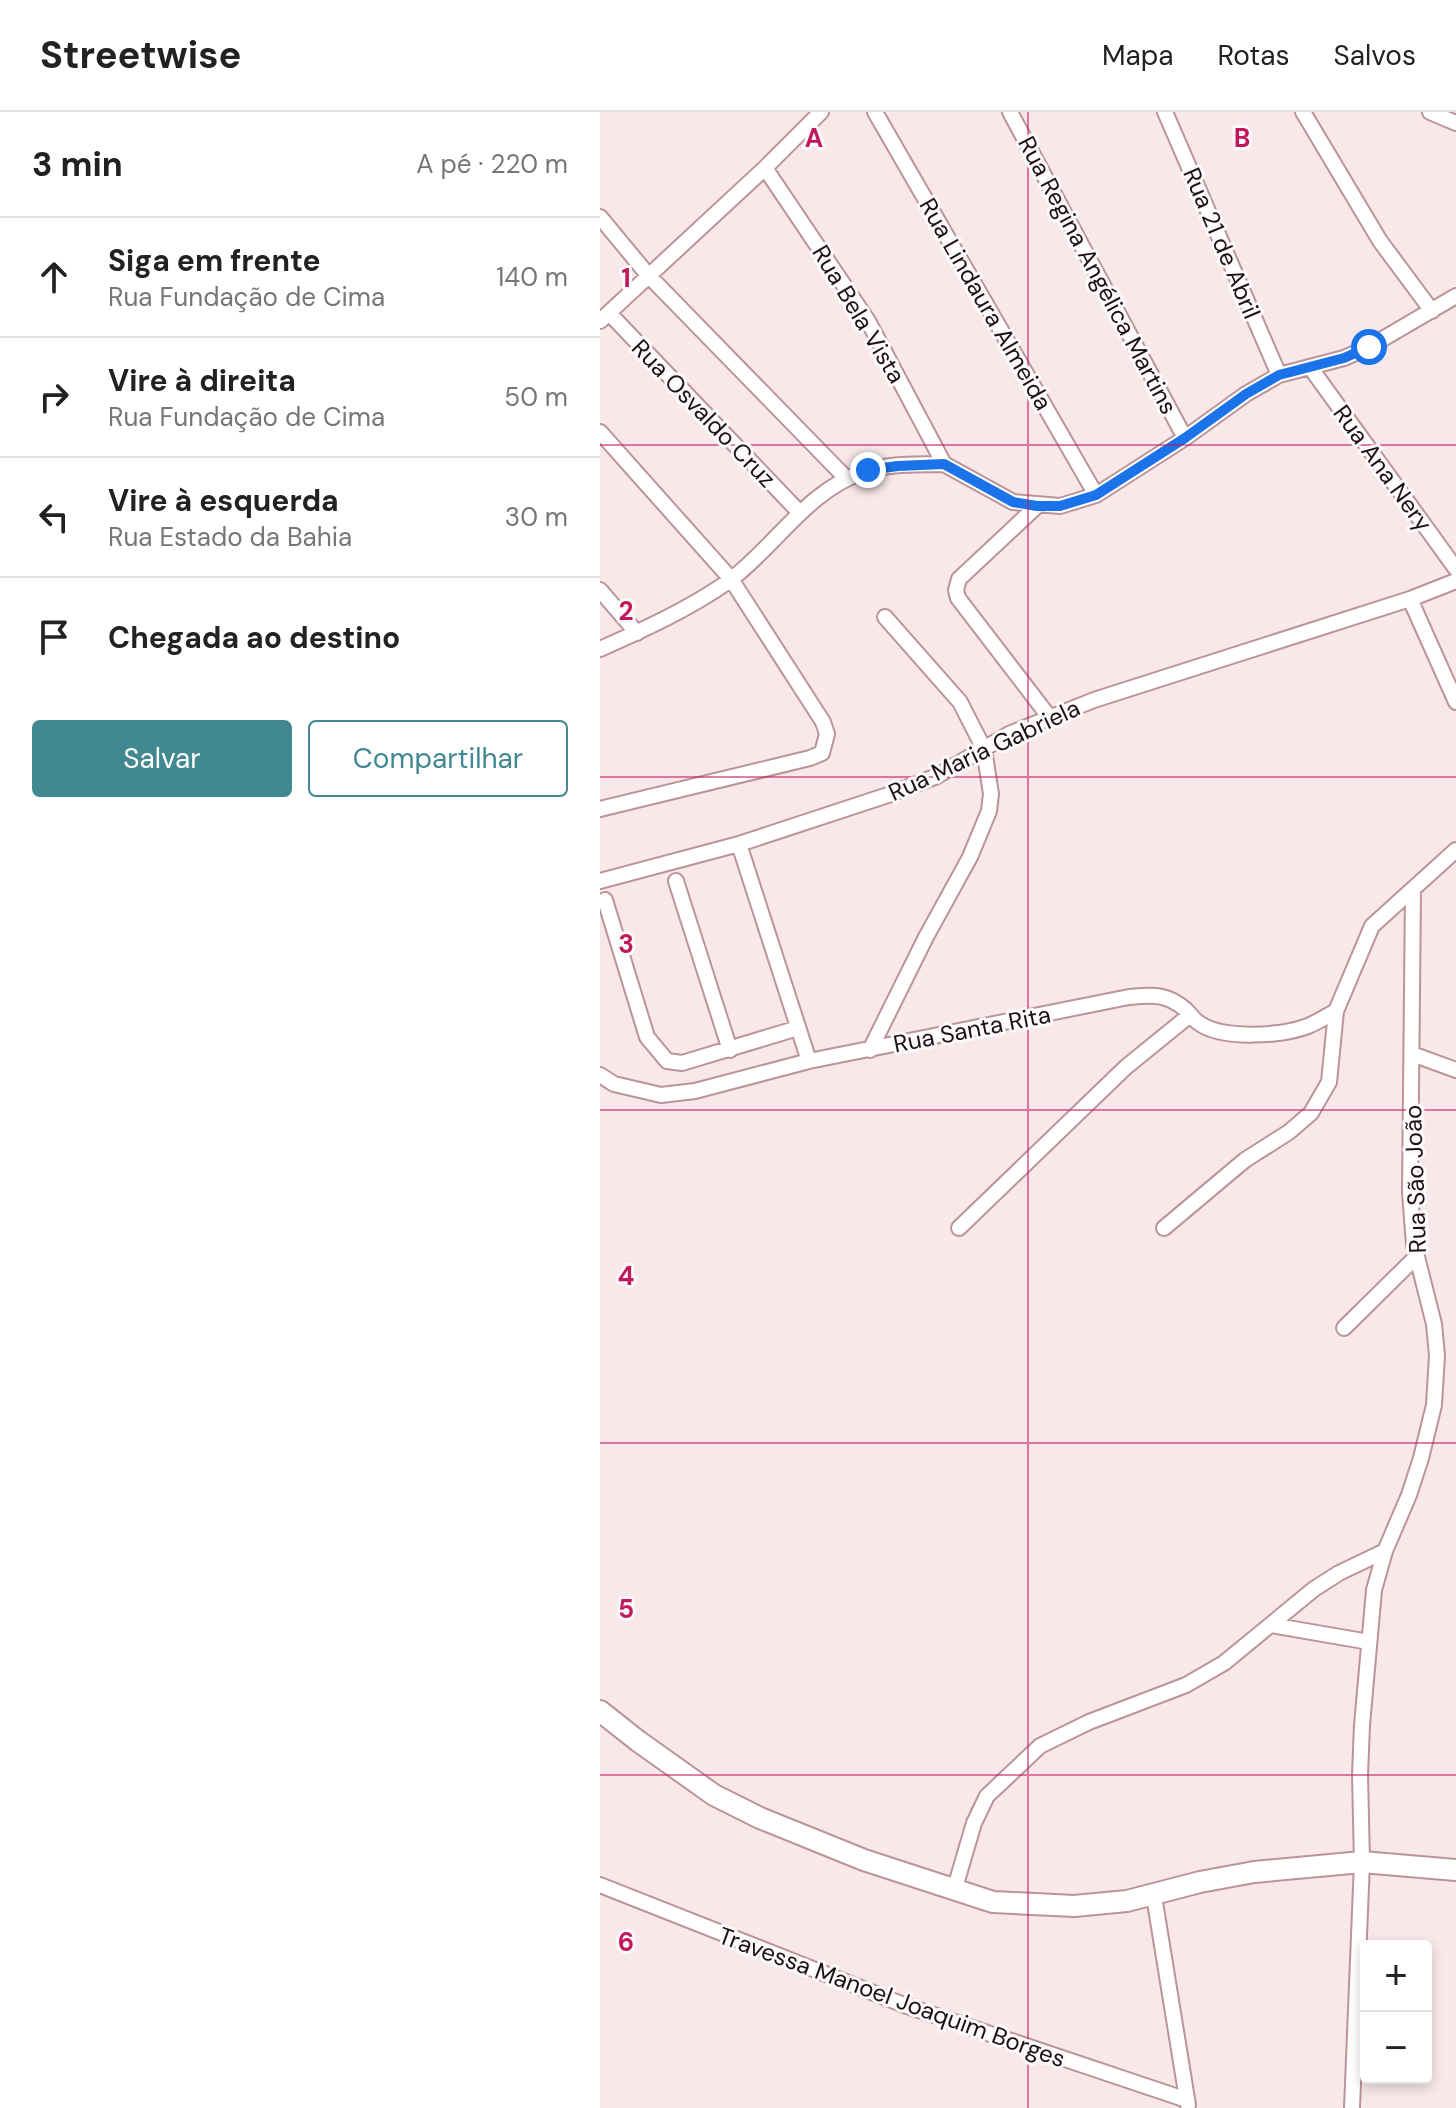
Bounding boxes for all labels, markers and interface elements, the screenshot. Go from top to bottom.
text: Streetwise [40,30,241,80]
text: Mapa [1102,37,1173,74]
text: Rotas [1217,37,1290,74]
text: Salvos [1334,37,1416,74]
text: A [805,121,823,155]
text: B [1234,121,1250,155]
street label: Rua Regina Angélica Martins [1011,131,1185,419]
text: 3 min [32,142,123,187]
text: A pé · 220 m [416,147,568,181]
street label: Rua 21 de Abril [1176,163,1268,323]
street label: Rua Lindaura Almeida [913,192,1059,416]
street label: Rua Bela Vista [806,239,912,389]
text: Siga em frente [108,241,321,280]
icon: ahead [32,255,76,299]
text: 140 m [496,260,568,294]
text: 1 [621,261,631,295]
text: Rua Fundação de Cima [108,280,385,314]
route start [1351,329,1387,365]
street label: Rua Osvaldo Cruz [625,332,783,494]
text: Vire à direita [108,361,296,400]
icon: right [32,375,76,419]
text: 50 m [504,380,568,414]
street label: Rua Ana Nery [1327,399,1439,537]
text: Rua Fundação de Cima [108,400,385,434]
route end [850,452,886,488]
text: Vire à esquerda [108,481,339,520]
icon: left [32,495,76,539]
text: 30 m [505,500,568,534]
text: Rua Estado da Bahia [108,520,352,554]
text: 2 [618,594,634,628]
icon: arrive [32,615,76,659]
text: Chegada ao destino [108,618,400,657]
street label: Rua Maria Gabriela [883,692,1085,808]
button: Salvar [32,720,292,797]
button: Compartilhar [308,720,568,797]
text: 3 [618,927,634,961]
street label: Rua Santa Rita [891,999,1053,1059]
street label: Rua São João [1397,1104,1433,1254]
text: 4 [618,1259,634,1293]
text: 5 [618,1592,634,1626]
street label: Travessa Manoel Joaquim Borges [714,1920,1070,2074]
text: 6 [618,1925,634,1959]
map controls [1360,1940,1432,2084]
button: + [1360,1940,1432,2012]
button: − [1360,2012,1432,2084]

